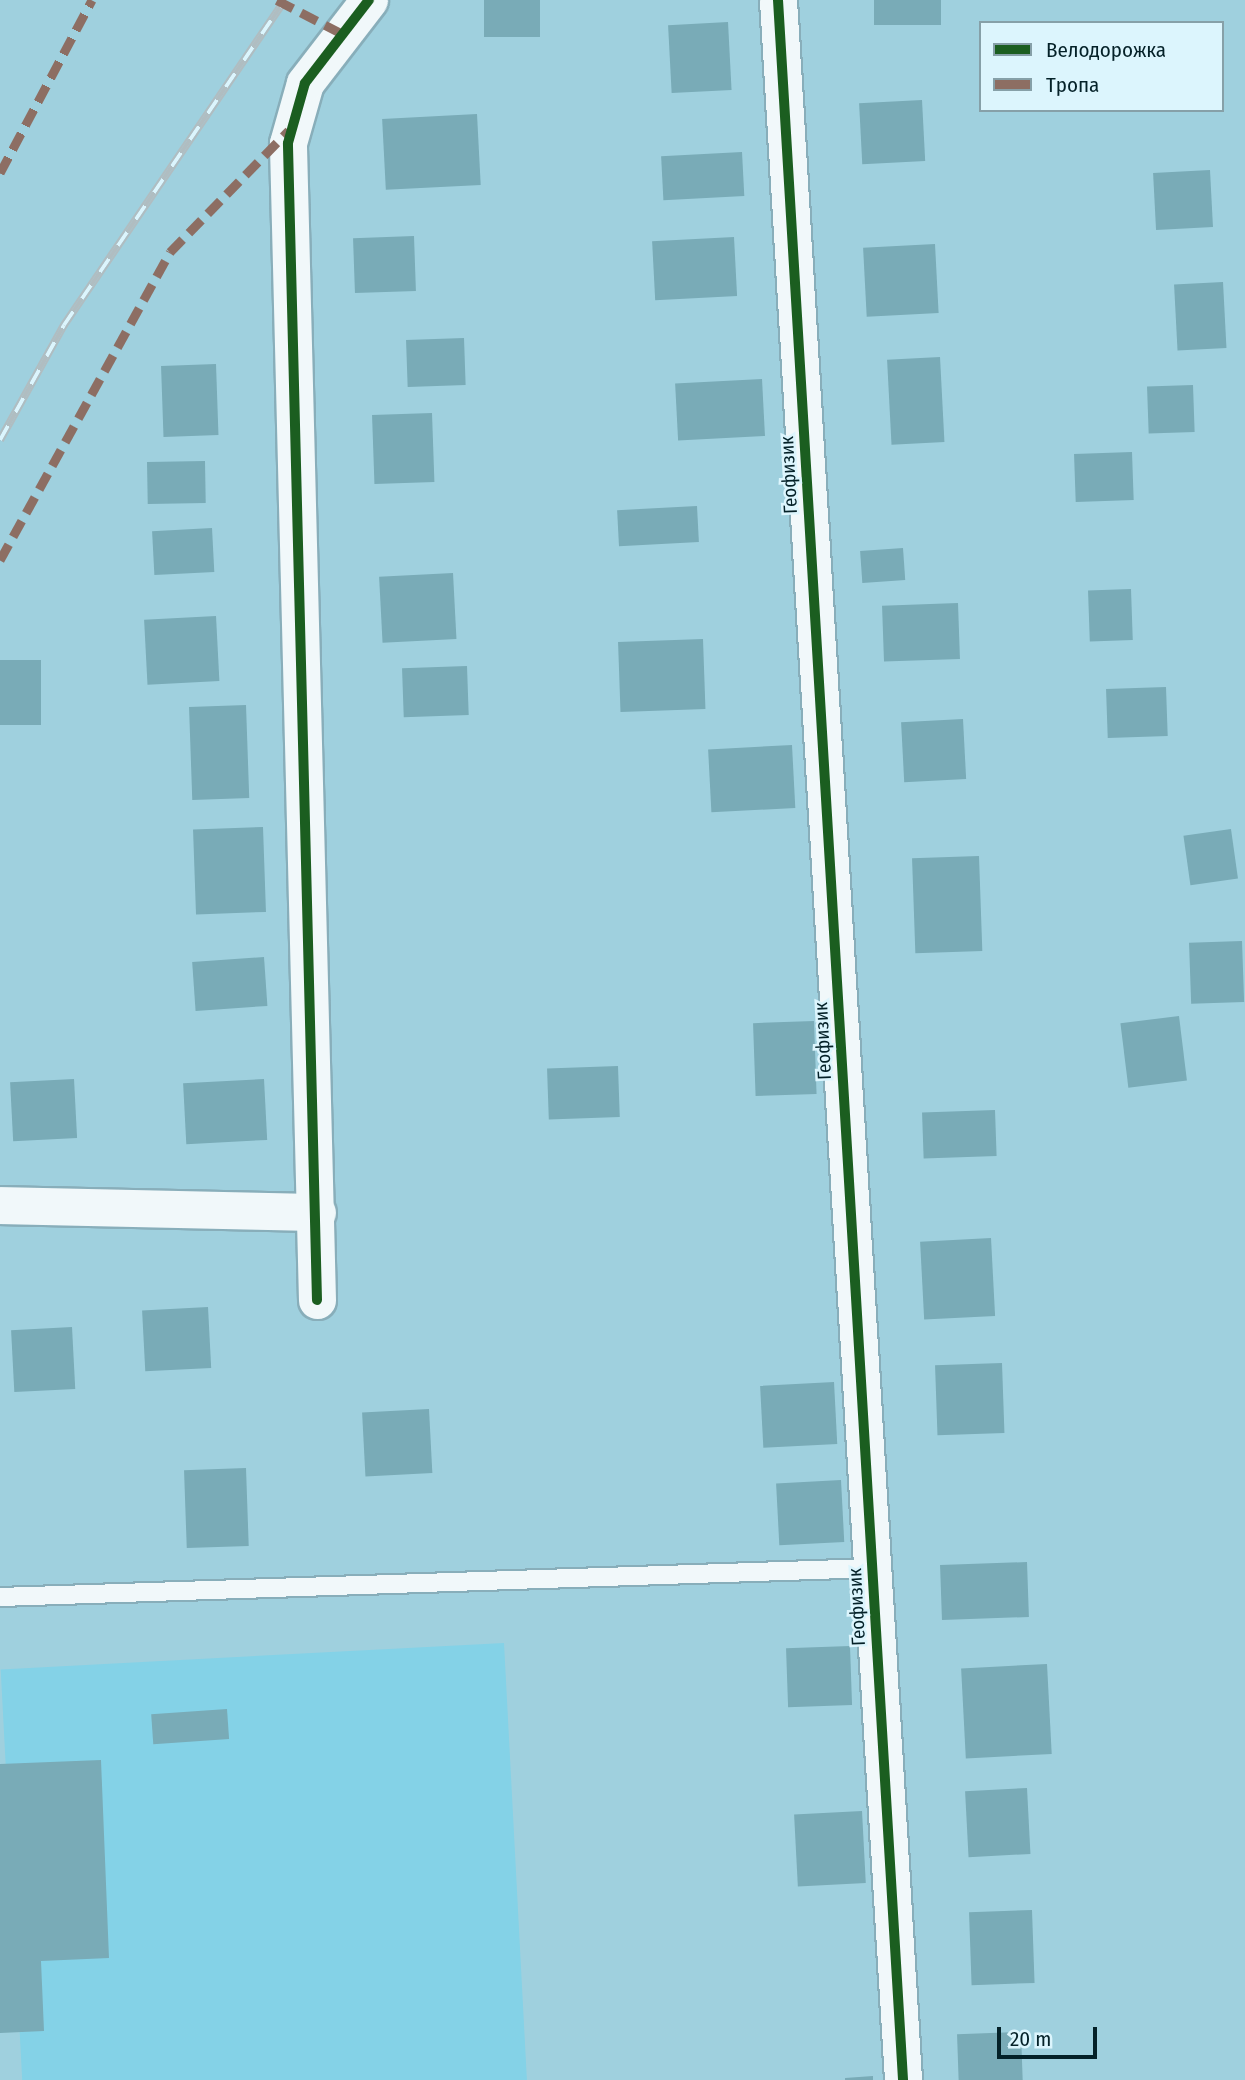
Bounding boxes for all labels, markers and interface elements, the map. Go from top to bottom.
legend [979,21,1224,112]
text: Велодорожка [1046,37,1166,63]
text: Тропа [1046,72,1099,98]
street label: Геофизик [776,435,802,515]
street label: Геофизик [810,1001,836,1081]
street label: Геофизик [844,1567,870,1647]
scale bar [1000,2014,1100,2058]
text: 20 m [1010,2026,1051,2052]

